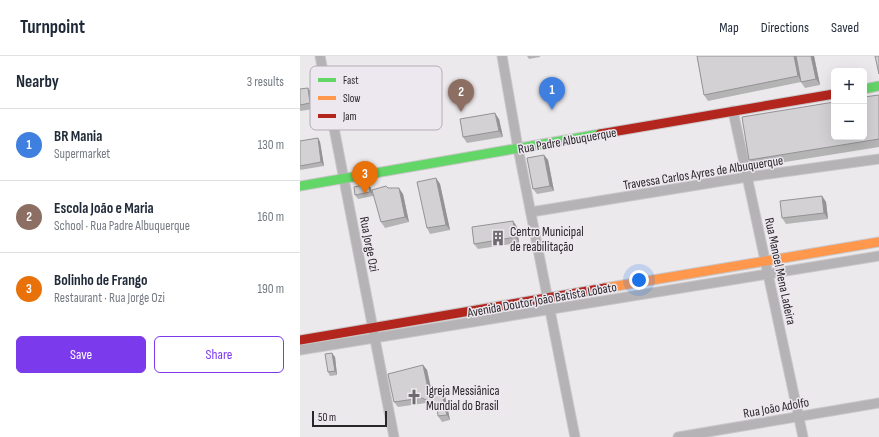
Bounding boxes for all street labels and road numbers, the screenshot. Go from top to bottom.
street label: Rua Padre Albuquerque [517,124,618,158]
street label: Travessa Carlos Ayres de Albuquerque [622,152,784,194]
street label: Rua Jorge Ozi [356,215,382,273]
street label: Rua Manoel Mena Ladeira [761,216,799,326]
street label: Avenida Doutor João Batista Lobato [465,279,618,321]
street label: Rua João Adolfo [742,394,810,422]

